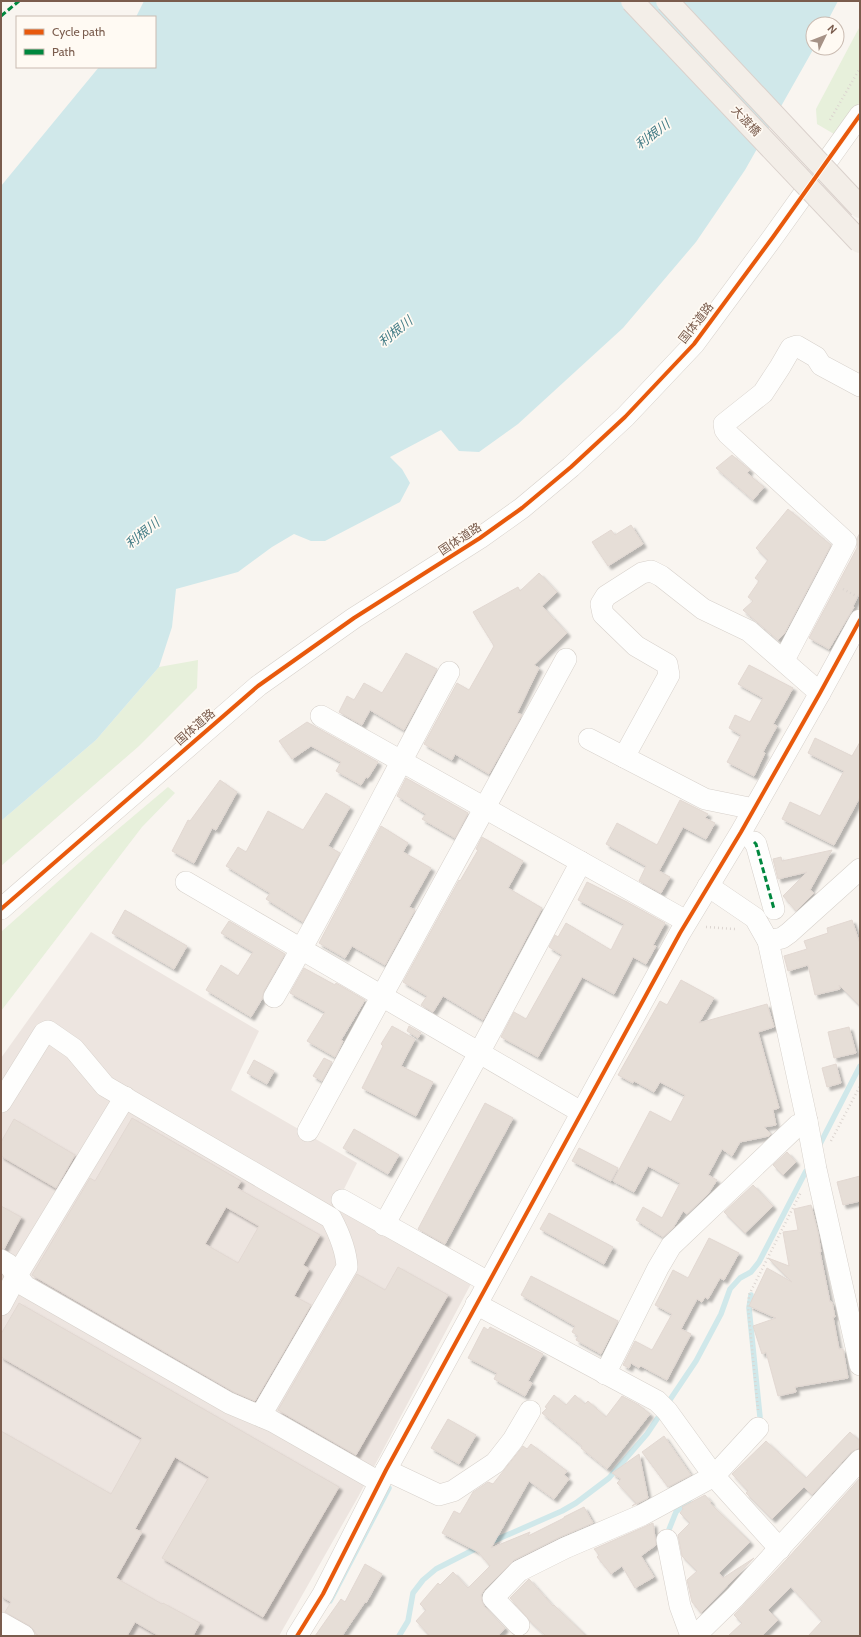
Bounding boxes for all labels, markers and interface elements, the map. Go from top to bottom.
legend [16,16,156,68]
north arrow [805,16,845,56]
text: N [825,22,840,37]
text: Cycle path [52,24,105,39]
text: Path [52,44,75,59]
street label: 大渡橋 [729,102,764,139]
water label: 利根川 [632,115,674,152]
street label: 国体道路 [675,299,716,346]
water label: 利根川 [375,311,417,349]
water label: 利根川 [122,513,164,551]
street label: 国体道路 [436,519,484,558]
street label: 国体道路 [172,705,218,748]

